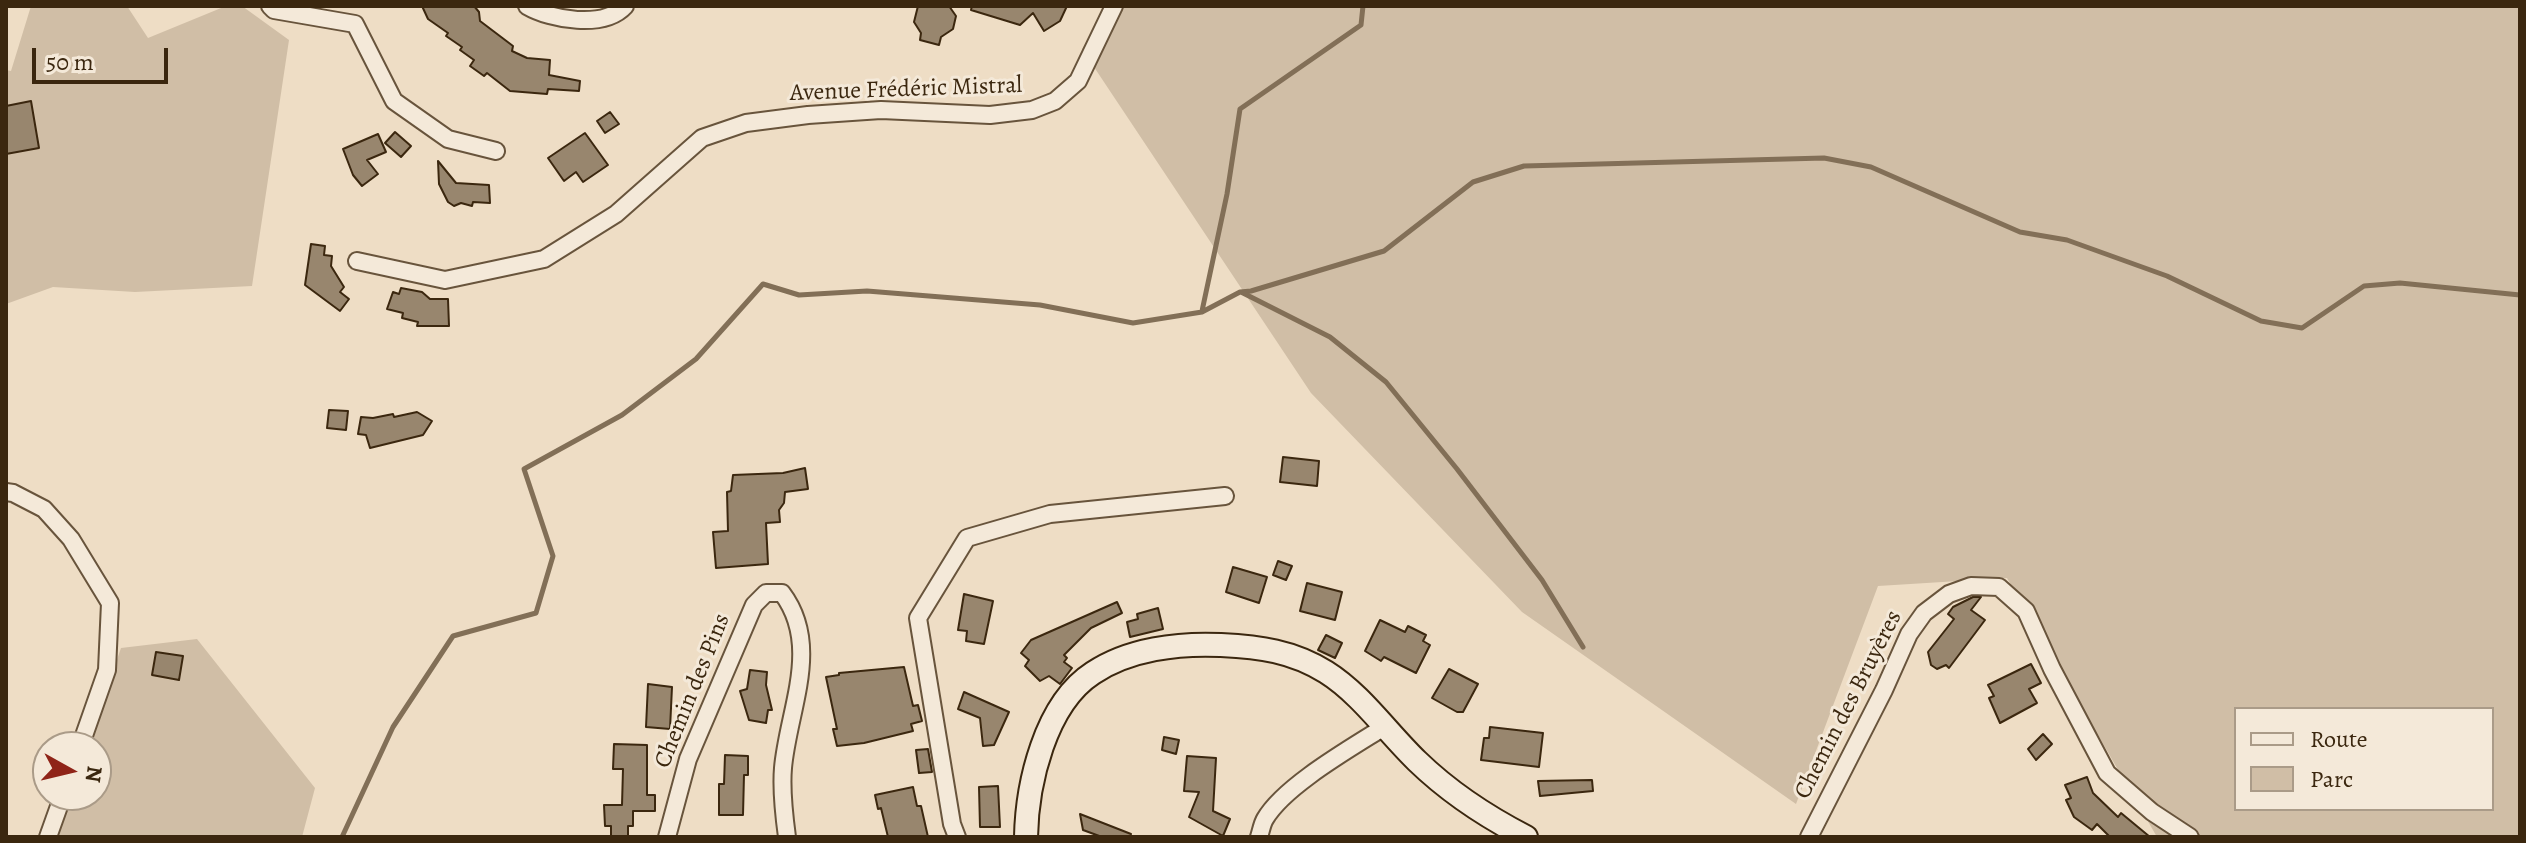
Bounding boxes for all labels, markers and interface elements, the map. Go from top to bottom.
scale bar [36,32,172,82]
text: 50 m [46,46,94,78]
street label: Avenue Frédéric Mistral [789,72,1023,108]
street label: Chemin des Bruyères [1789,606,1909,804]
street label: Chemin des Pins [649,610,737,772]
legend [2234,707,2494,811]
text: Route [2310,723,2368,755]
north arrow [32,731,112,811]
text: Parc [2310,763,2353,795]
text: N [78,764,110,784]

